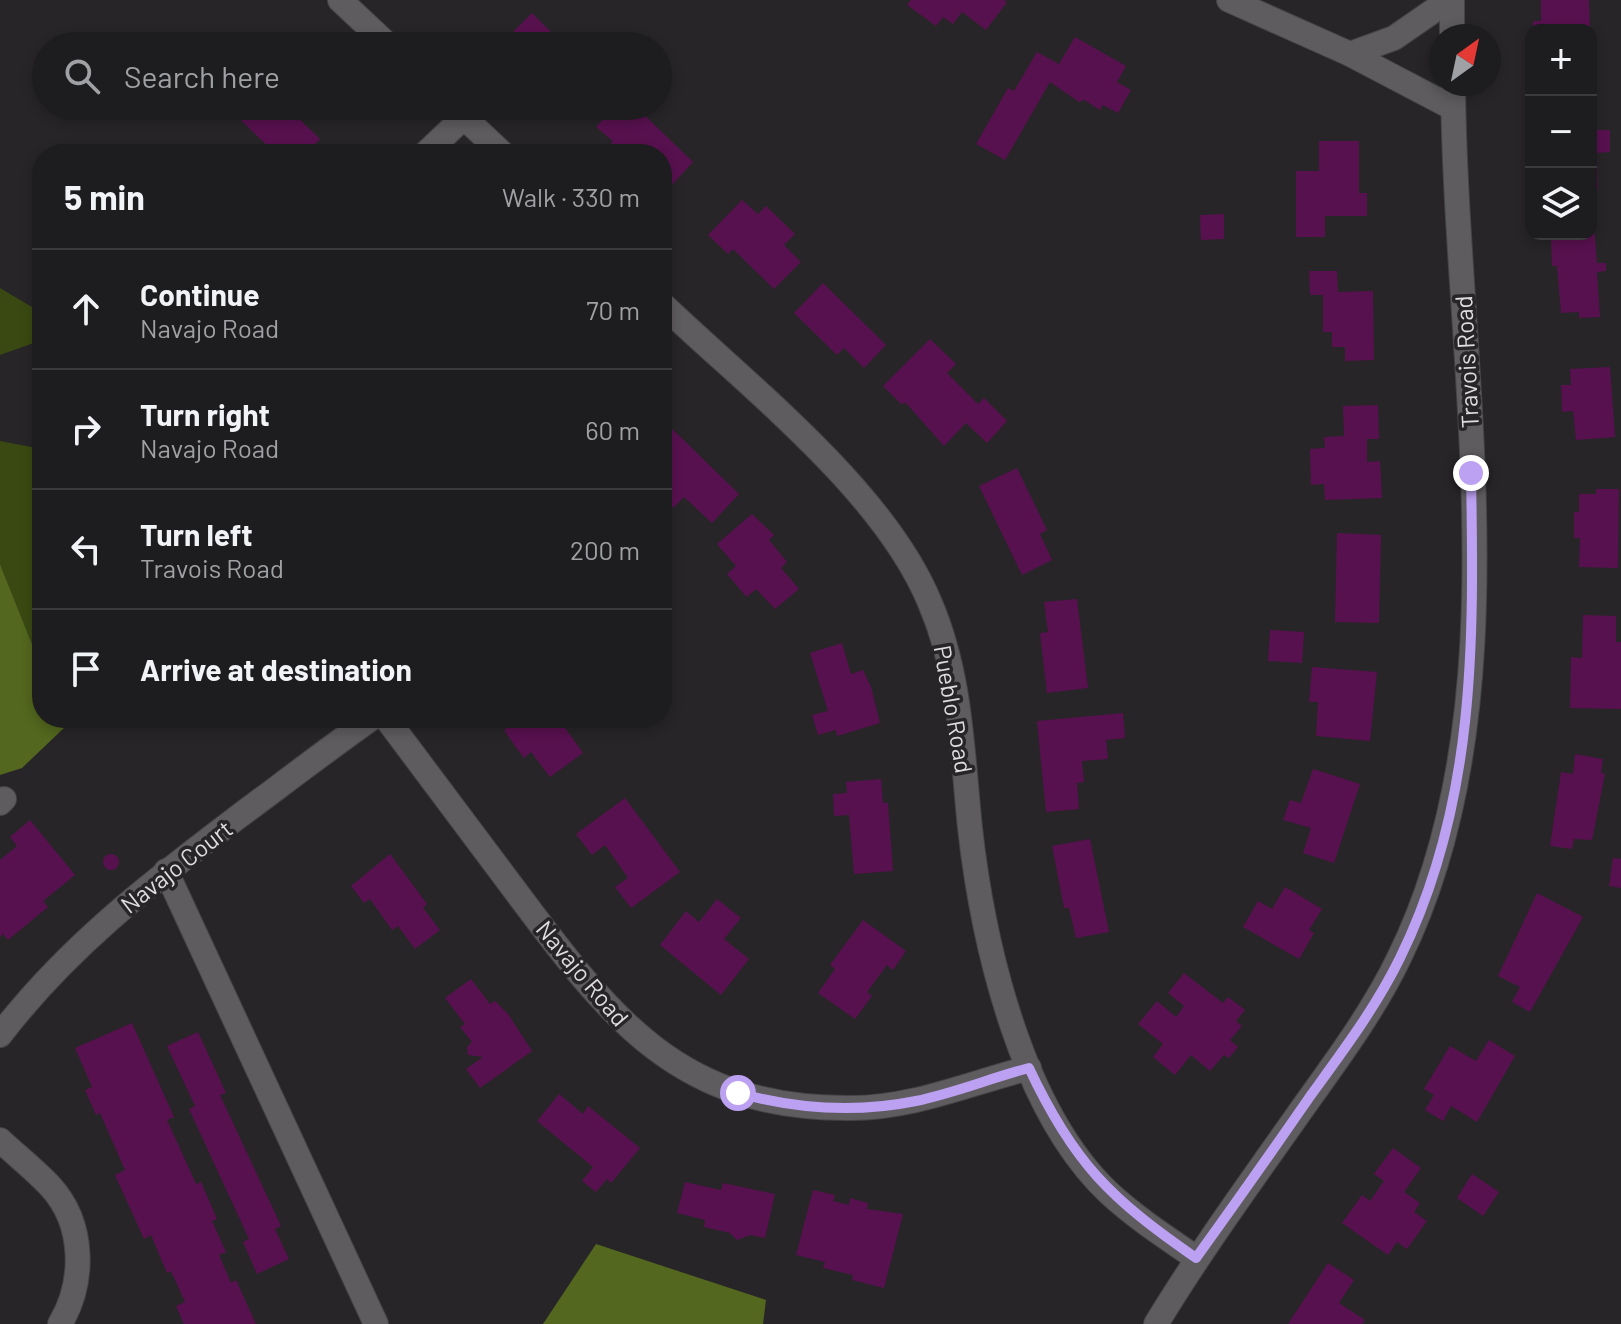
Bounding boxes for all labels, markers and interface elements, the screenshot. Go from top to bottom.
north arrow [1429,24,1501,96]
map controls [1525,24,1597,240]
button: + [1525,24,1597,96]
search box [32,32,672,120]
icon: search [60,54,104,98]
text: Search here [124,58,280,94]
button: − [1525,96,1597,168]
button: layers [1525,168,1597,240]
text: 5 min [64,176,145,217]
text: Walk · 330 m [502,181,640,212]
text: Continue [140,276,260,312]
icon: ahead [64,287,108,331]
text: 70 m [586,294,640,325]
street label: Travois Road [1448,295,1484,429]
text: Navajo Road [140,312,279,343]
text: Turn right [140,396,270,432]
icon: right [64,407,108,451]
text: 60 m [585,414,640,445]
text: Navajo Road [140,432,279,463]
route end [1453,455,1489,491]
text: Turn left [140,516,253,552]
icon: left [64,527,108,571]
text: 200 m [570,534,640,565]
text: Travois Road [140,552,284,583]
street label: Pueblo Road [928,643,980,775]
icon: arrive [64,647,108,691]
text: Arrive at destination [140,651,412,687]
street label: Navajo Court [114,813,238,919]
street label: Navajo Road [531,914,635,1032]
route start [720,1075,756,1111]

